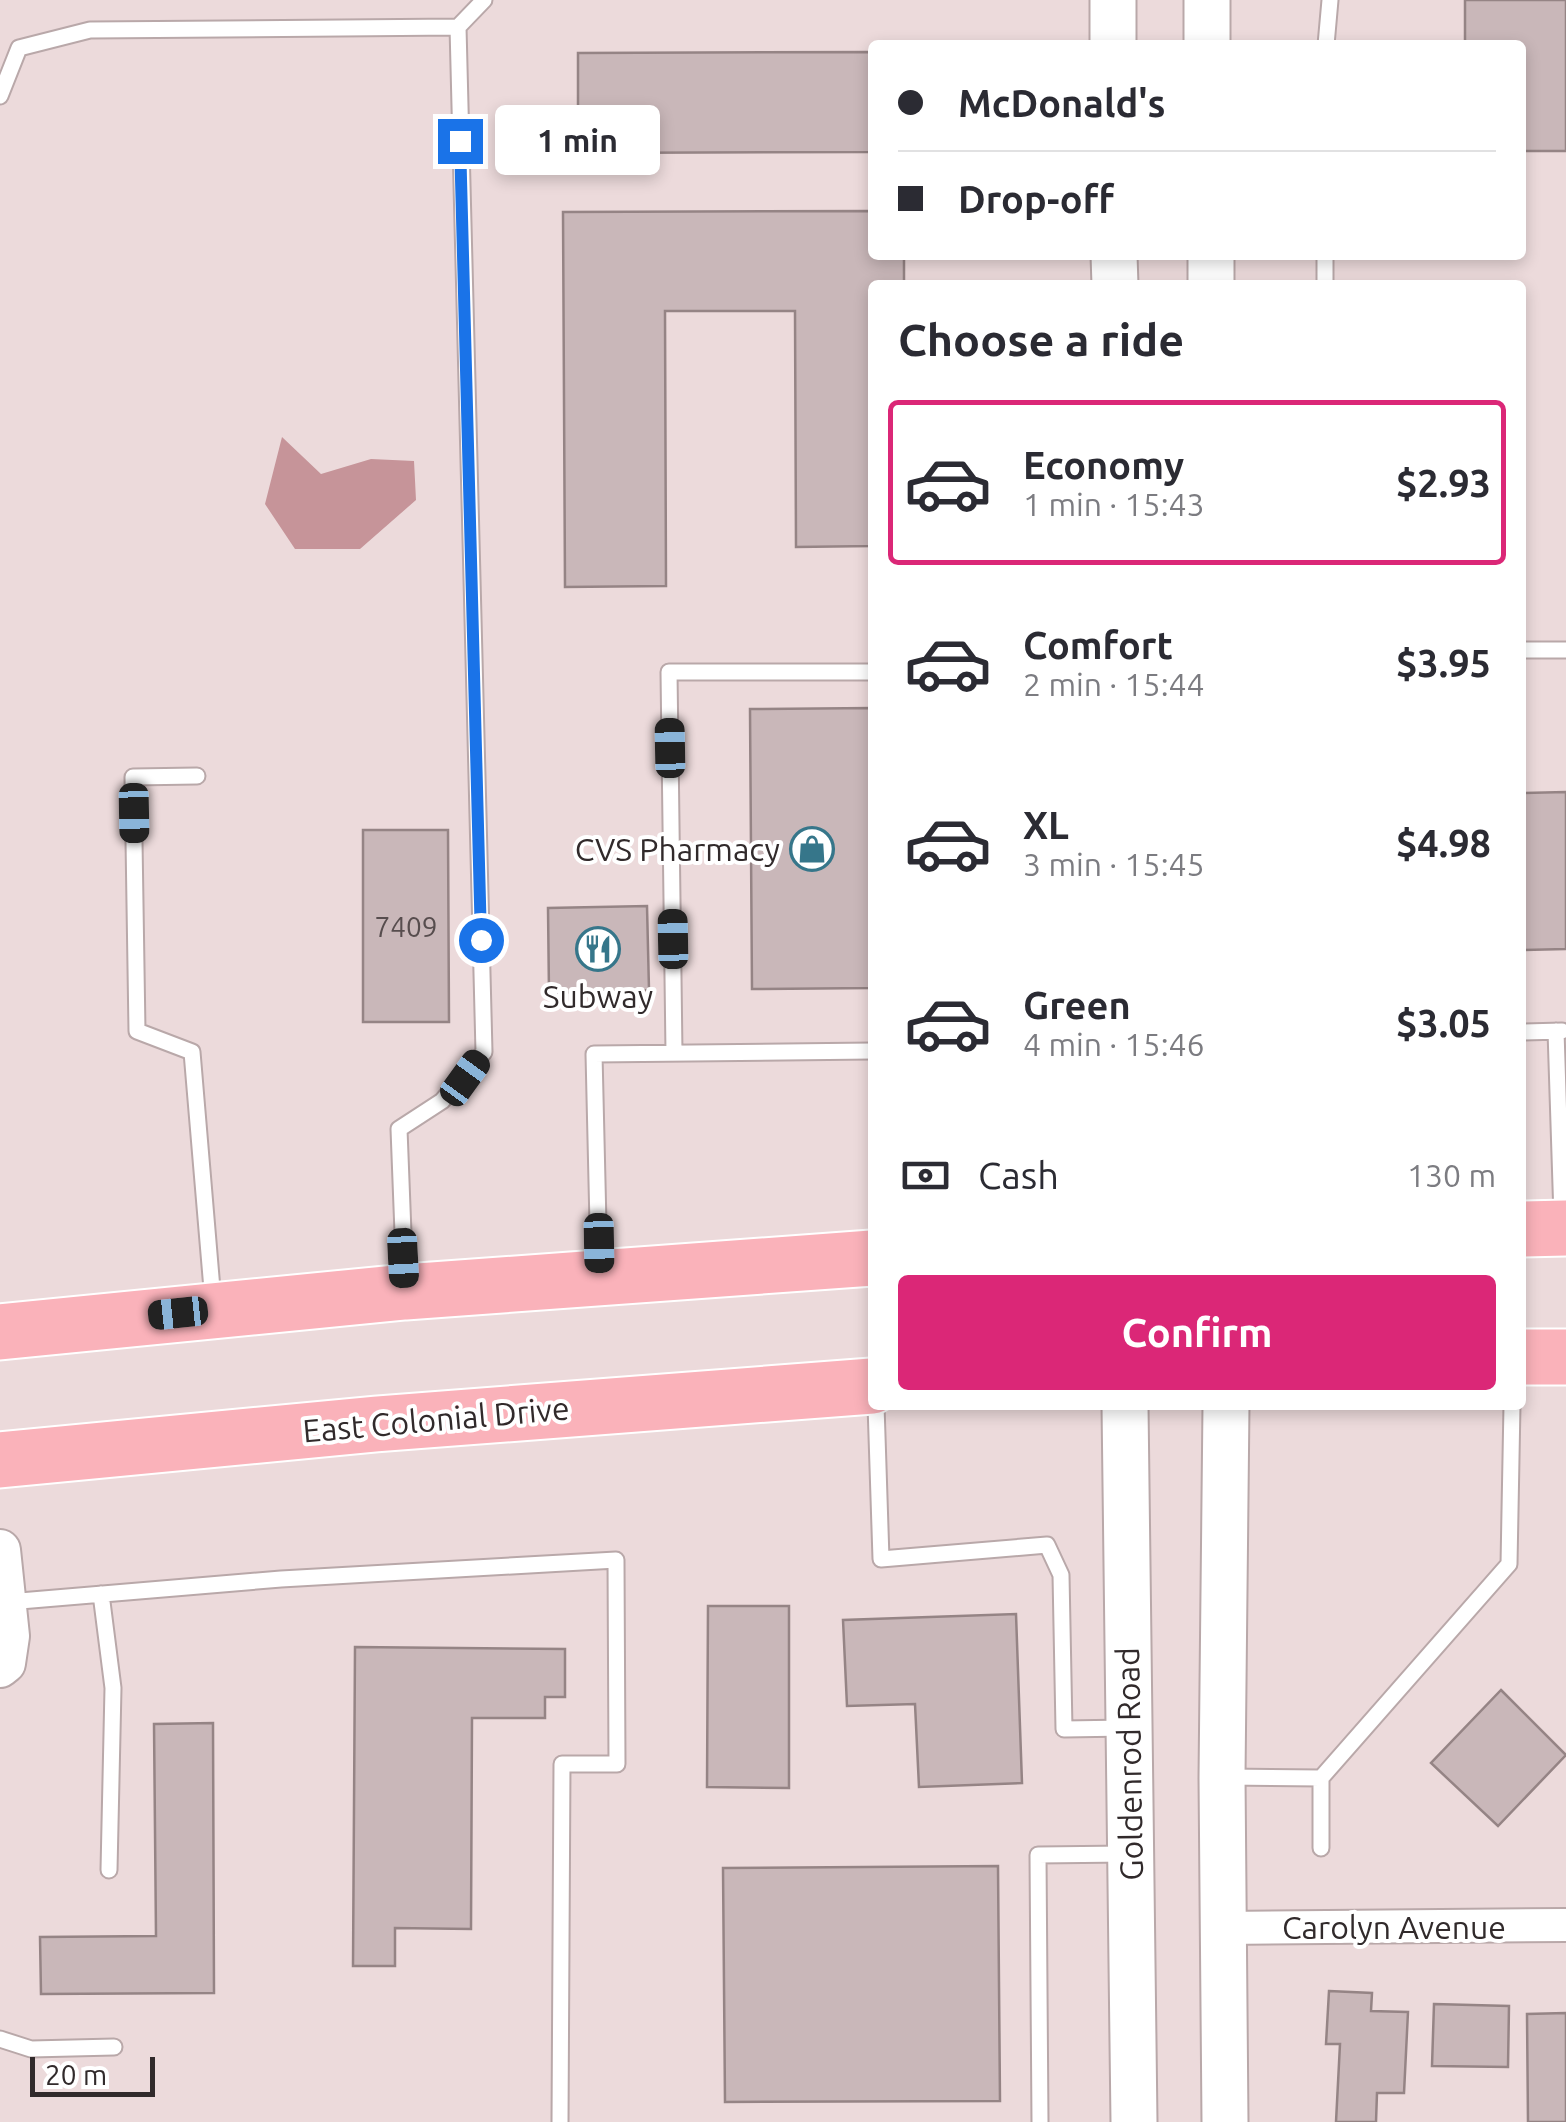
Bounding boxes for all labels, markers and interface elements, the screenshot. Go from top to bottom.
text: McDonald's [958,82,1165,124]
callout: 1 min [495,106,660,176]
route end [438,119,483,164]
text: 1 min [537,122,618,158]
text: Drop-off [958,178,1114,220]
text: Choose a ride [898,314,1184,365]
icon: car [903,438,993,528]
text: Economy [1023,444,1184,486]
text: $2.93 [1396,462,1491,504]
text: 1 min · 15:43 [1023,486,1205,522]
icon: car [903,618,993,708]
text: Comfort [1023,624,1173,666]
text: $3.95 [1396,642,1491,684]
text: 2 min · 15:44 [1023,666,1205,702]
car [654,718,686,778]
car [118,783,150,843]
icon: car [903,798,993,888]
text: XL [1023,804,1069,846]
text: $4.98 [1396,822,1491,864]
shop icon: CVS Pharmacy [789,826,835,872]
place label: CVS Pharmacy [575,831,780,867]
text: 3 min · 15:45 [1023,846,1205,882]
car [657,909,689,969]
house number: 7409 [374,911,438,942]
route start [459,918,504,963]
restaurant icon: Subway [575,926,621,972]
place label: Subway [543,978,653,1014]
icon: car [903,978,993,1068]
text: Green [1023,984,1131,1026]
text: $3.05 [1396,1002,1491,1044]
text: 4 min · 15:46 [1023,1026,1205,1062]
car [435,1045,495,1111]
icon: cash [898,1148,953,1203]
text: Cash [978,1154,1059,1196]
text: 130 m [1407,1157,1496,1193]
car [583,1213,615,1273]
car [386,1227,420,1289]
button: Confirm [898,1275,1496,1390]
car [147,1295,209,1331]
street label: East Colonial Drive [301,1389,571,1449]
street label: Goldenrod Road [1109,1647,1149,1881]
street label: Carolyn Avenue [1282,1909,1506,1945]
scale bar [30,2052,155,2096]
text: 20 m [45,2059,107,2090]

